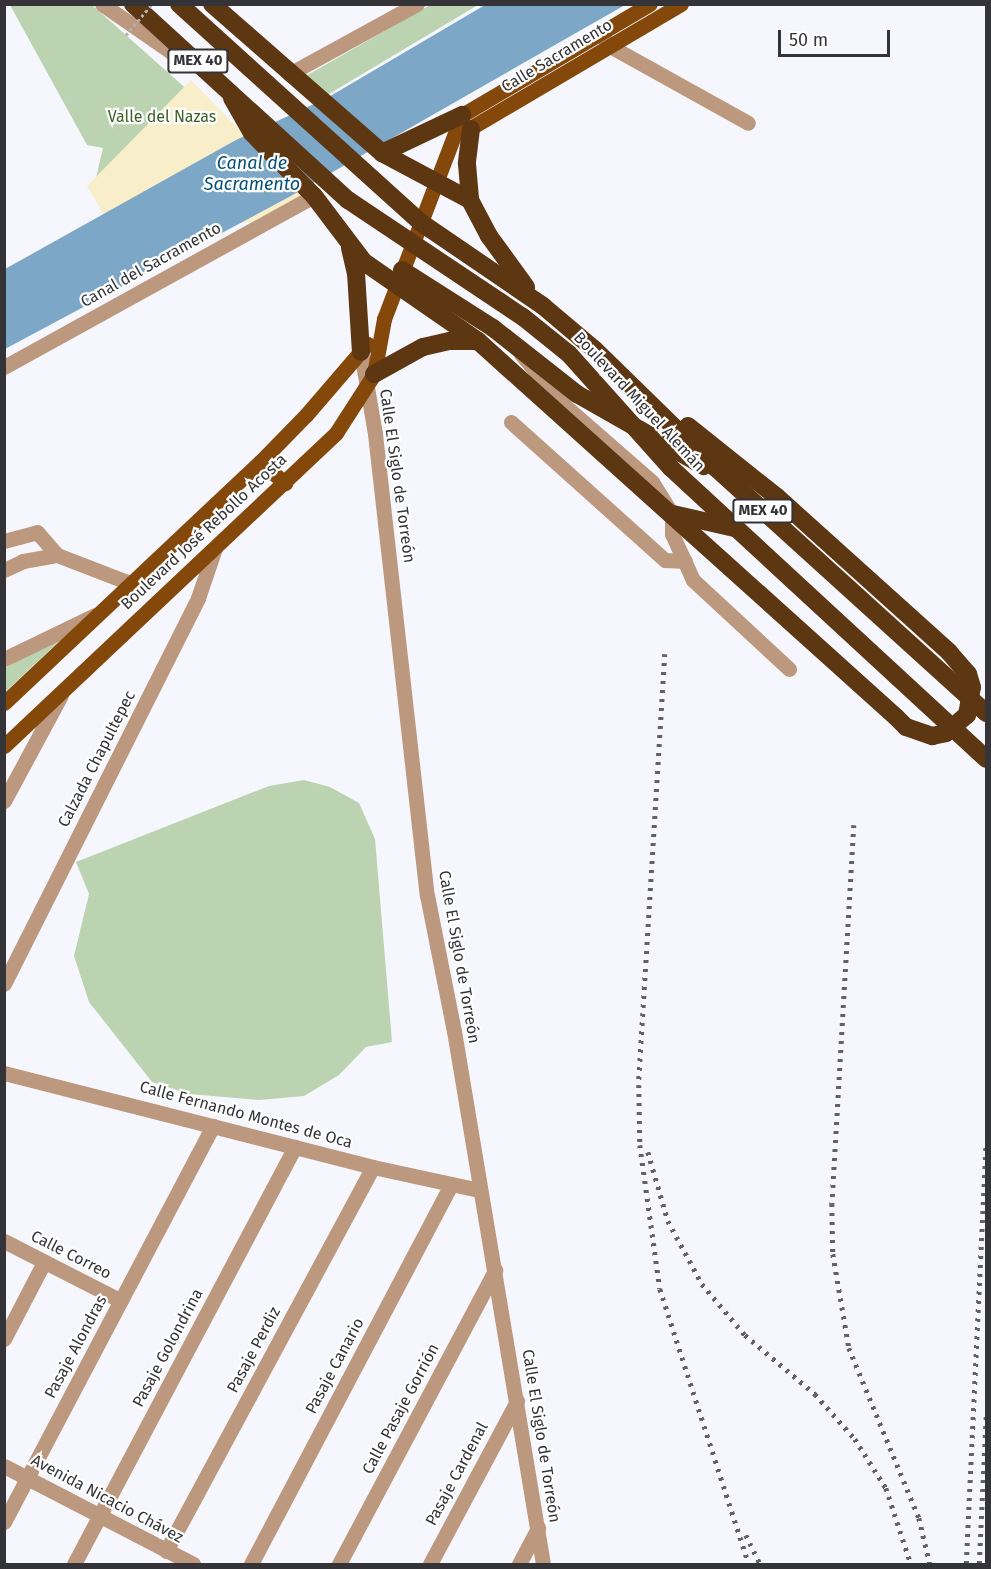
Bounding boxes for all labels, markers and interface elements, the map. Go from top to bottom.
street label: Calle Sacramento [498,15,616,97]
scale bar [781,18,894,56]
text: 50 m [789,29,828,51]
road number: MEX 40 [166,49,230,73]
park label: Valle del Nazas [108,107,216,127]
water label: Canal de Sacramento [204,153,300,195]
street label: Canal del Sacramento [77,218,225,312]
street label: Boulevard Miguel Alemán [569,328,709,476]
street label: Calle El Siglo de Torreón [375,388,419,564]
street label: Boulevard José Rebollo Acosta [117,450,291,614]
road number: MEX 40 [732,499,795,523]
street label: Calzada Chapultepec [54,688,140,830]
street label: Calle El Siglo de Torreón [434,869,484,1045]
street label: Calle Fernando Montes de Oca [138,1077,354,1153]
street label: Calle Correo [28,1227,114,1283]
street label: Pasaje Golondrina [129,1286,207,1410]
street label: Pasaje Alondras [41,1292,111,1402]
street label: Pasaje Perdiz [223,1304,285,1396]
street label: Pasaje Canario [302,1315,368,1417]
street label: Calle Pasaje Gorrión [359,1341,443,1477]
street label: Calle El Siglo de Torreón [518,1348,564,1524]
street label: Pasaje Cardenal [422,1419,492,1529]
street label: Avenida Nicacio Chávez [28,1451,186,1547]

